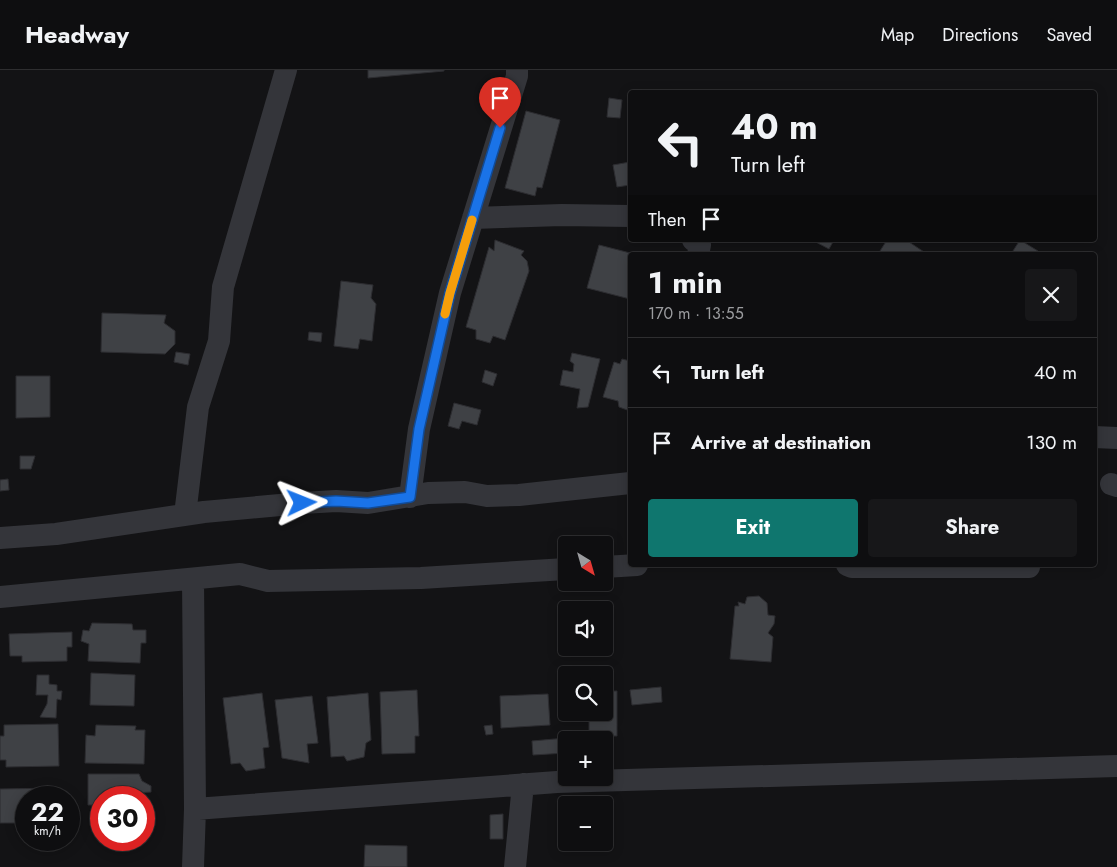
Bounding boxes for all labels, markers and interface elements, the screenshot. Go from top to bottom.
text: Headway [25,17,129,52]
text: Map [881,22,914,48]
text: Directions [942,22,1018,48]
text: Saved [1046,22,1092,48]
pin [479,77,521,128]
icon: arrive [486,84,514,112]
text: 40 m [731,102,818,152]
icon: left [648,110,713,175]
text: Turn left [731,148,805,180]
icon: arrive [697,205,725,233]
text: Then [648,206,687,233]
text: 1 min [648,261,722,304]
button: close [1025,269,1077,321]
text: 170 m · 13:55 [648,302,744,325]
icon: left [648,359,676,387]
text: Turn left [691,359,764,386]
text: 40 m [1034,359,1077,386]
icon: arrive [648,429,676,457]
text: Arrive at destination [691,429,871,456]
text: 130 m [1026,429,1077,456]
position arrow [275,476,327,528]
button: Exit [648,499,858,557]
button: Share [868,499,1077,557]
north arrow [558,536,612,591]
map controls [558,536,613,851]
button: sound [558,601,613,656]
button: search [558,666,613,721]
button: + [558,731,613,786]
speed limit sign: 30 [90,786,155,851]
text: 22 [31,794,64,830]
button: − [558,796,613,851]
text: km/h [34,822,61,840]

